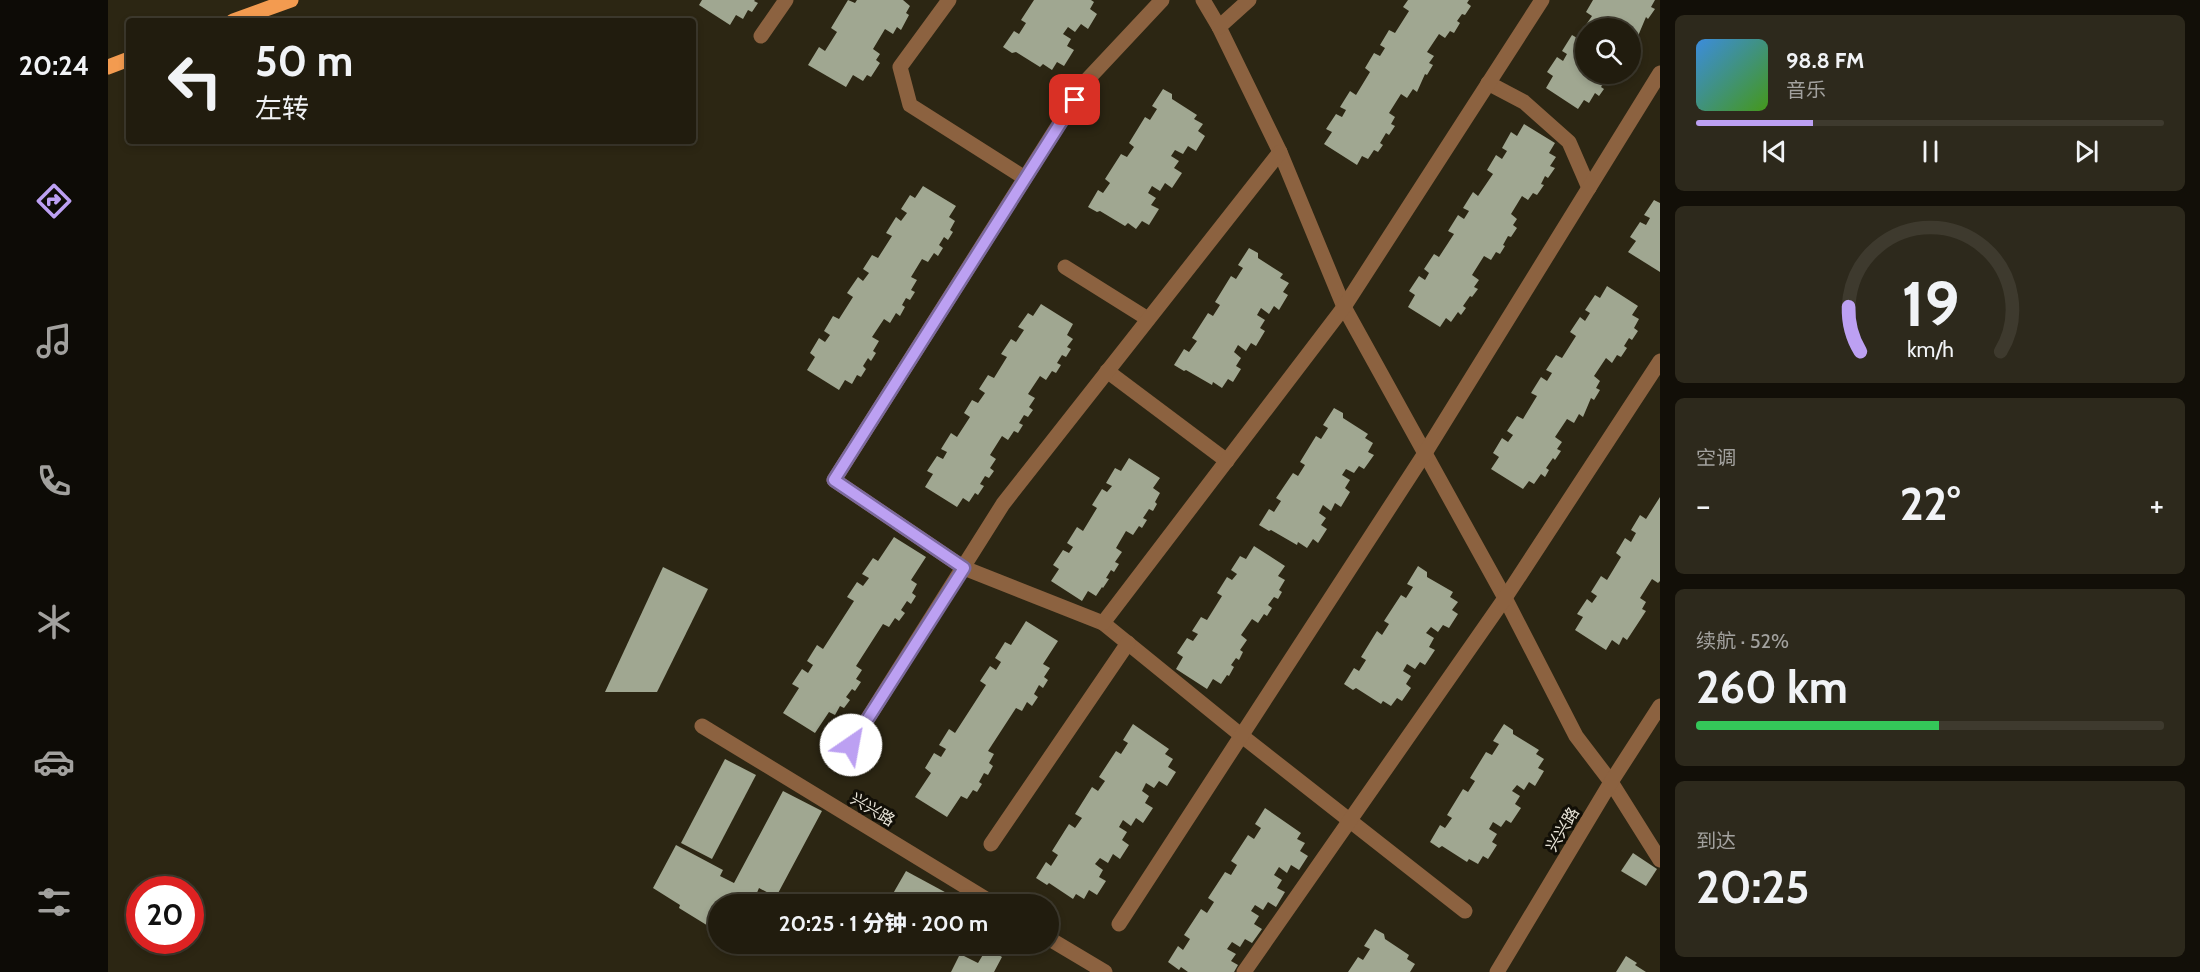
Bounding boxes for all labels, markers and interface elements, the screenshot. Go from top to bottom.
map controls [1575,18,1641,84]
button: search [1575,18,1641,84]
text: 50 m [255,35,353,87]
icon: left [156,42,234,120]
text: 98.8 FM [1786,47,1864,74]
text: 20:24 [19,49,89,82]
pin [1049,74,1100,125]
text: 音乐 [1786,78,1826,102]
icon: arrive [1058,83,1091,116]
text: 左转 [255,92,309,125]
icon: previous [1758,135,1791,168]
icon: pause [1914,135,1947,168]
icon: next [2070,135,2103,168]
icon: directions [33,180,75,222]
text: 19 [1901,266,1959,342]
icon: music [33,320,75,362]
text: km/h [1907,336,1953,362]
text: 空调 [1696,446,1736,470]
icon: phone [33,460,75,502]
text: 22° [1900,477,1960,531]
text: − [1696,485,1711,525]
text: + [2149,485,2164,525]
icon: climate [33,601,75,643]
text: 续航 · 52% [1696,629,1789,653]
text: 260 km [1696,660,1848,714]
position arrow [819,713,883,777]
icon: car [33,741,75,783]
street label: 兴兴路 [847,789,898,830]
street label: 兴兴路 [1542,804,1583,855]
text: 到达 [1696,829,1736,853]
text: 20:25 [1696,860,1810,914]
speed limit sign: 20 [126,876,204,954]
icon: filters [33,881,75,923]
text: 20:25 · 1 分钟 · 200 m [779,910,988,937]

